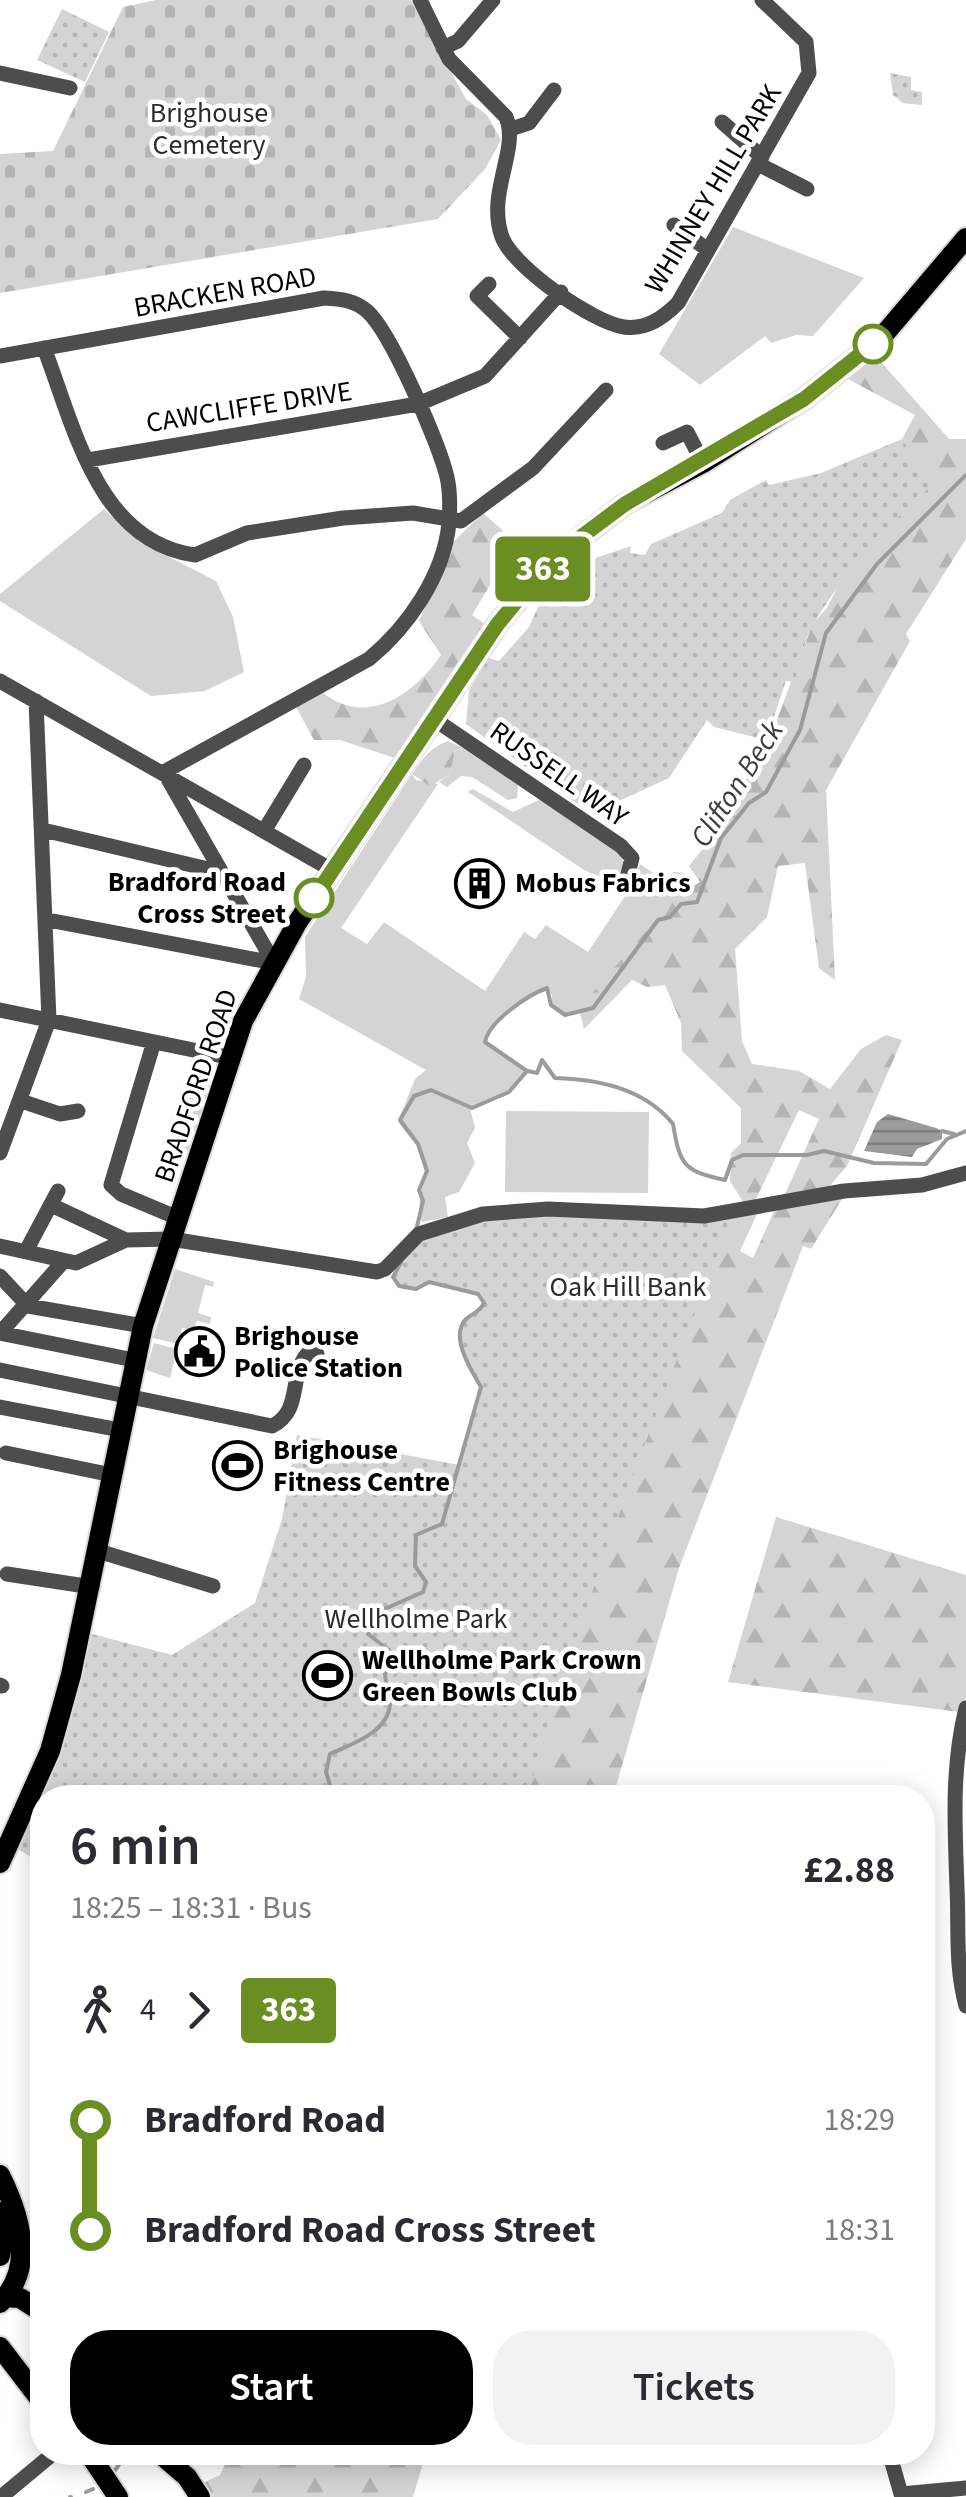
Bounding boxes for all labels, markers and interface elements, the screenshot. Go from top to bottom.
street label: WHINNEY HILL PARK [635,76,792,301]
park label: Brighouse Cemetery [150,93,268,165]
street label: BRACKEN ROAD [131,256,319,328]
unlabelled marker [854,325,892,363]
street label: CAWCLIFFE DRIVE [143,371,355,443]
line badge: 363 [486,536,600,602]
text: 363 [515,544,571,594]
street label: RUSSELL WAY [482,711,637,837]
water label: Clifton Beck [680,712,795,856]
building icon: Mobus Fabrics [454,857,506,909]
place label: Bradford Road Cross Street [108,862,286,934]
place label: Mobus Fabrics [515,863,691,903]
marker: Bradford Road Cross Street [295,879,333,917]
street label: BRADFORD ROAD [144,984,248,1188]
park label: Oak Hill Bank [550,1267,707,1307]
place label: Brighouse Police Station [234,1316,403,1388]
public building icon: Brighouse Police Station [173,1326,225,1378]
place label: Brighouse Fitness Centre [273,1430,450,1502]
sports icon: Brighouse Fitness Centre [212,1440,264,1492]
park label: Wellholme Park [325,1599,508,1639]
place label: Wellholme Park Crown Green Bowls Club [362,1640,642,1712]
sports icon: Wellholme Park Crown Green Bowls Club [301,1650,353,1702]
text: 6 min [70,1808,201,1886]
text: £2.88 [803,1843,895,1897]
text: 18:25 – 18:31 · Bus [70,1885,312,1931]
icon: walk [70,1983,125,2038]
icon: forward [171,1983,226,2038]
text: 363 [261,1985,316,2035]
text: 4 [140,1987,156,2033]
text: Bradford Road [144,2093,386,2147]
text: 18:29 [823,2097,895,2143]
text: Bradford Road Cross Street [144,2203,596,2257]
text: 18:31 [823,2207,895,2253]
button: Start [70,2330,473,2445]
button: Tickets [493,2330,895,2445]

